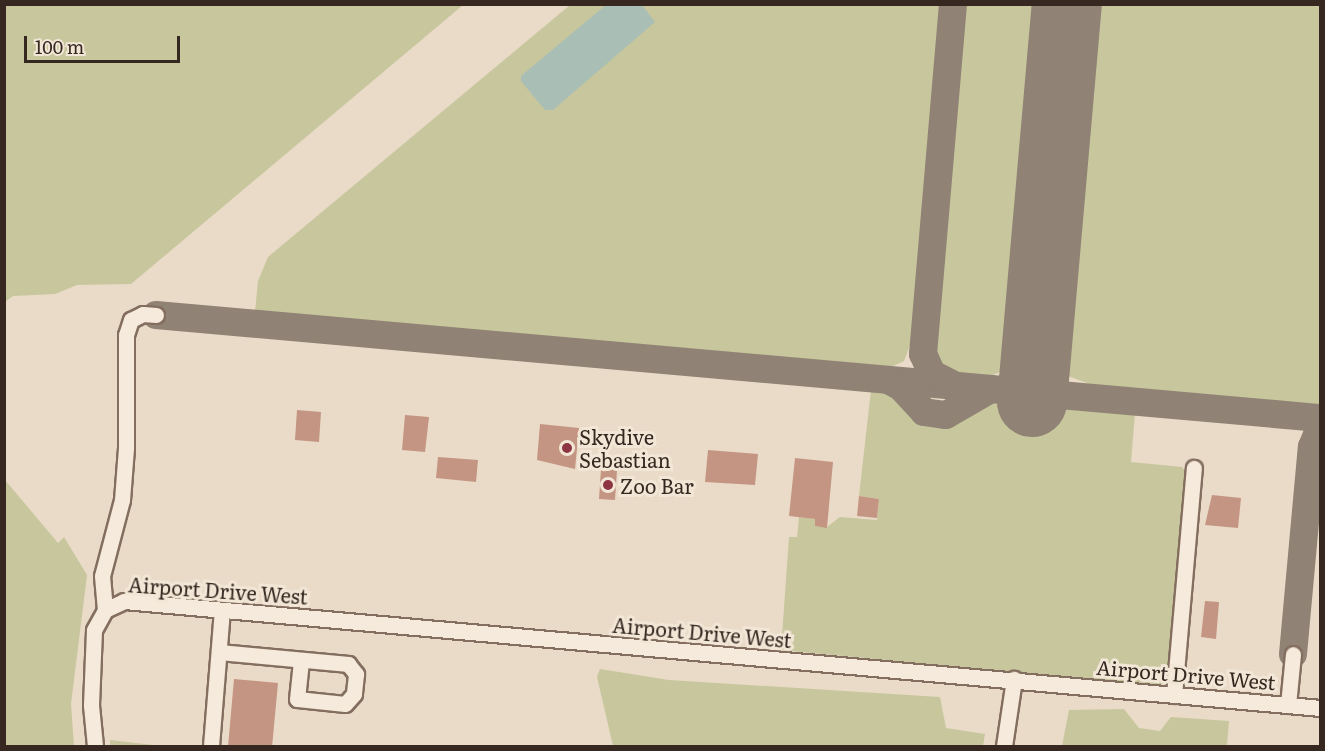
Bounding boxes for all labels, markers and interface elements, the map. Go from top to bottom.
scale bar [27,24,183,62]
text: 100 m [35,33,84,60]
place label: Skydive Sebastian [579,424,671,471]
marker: Skydive Sebastian [560,441,574,455]
place label: Zoo Bar [620,473,694,497]
marker: Zoo Bar [601,478,615,492]
street label: Airport Drive West [127,572,309,608]
street label: Airport Drive West [611,612,793,652]
street label: Airport Drive West [1095,654,1277,694]

